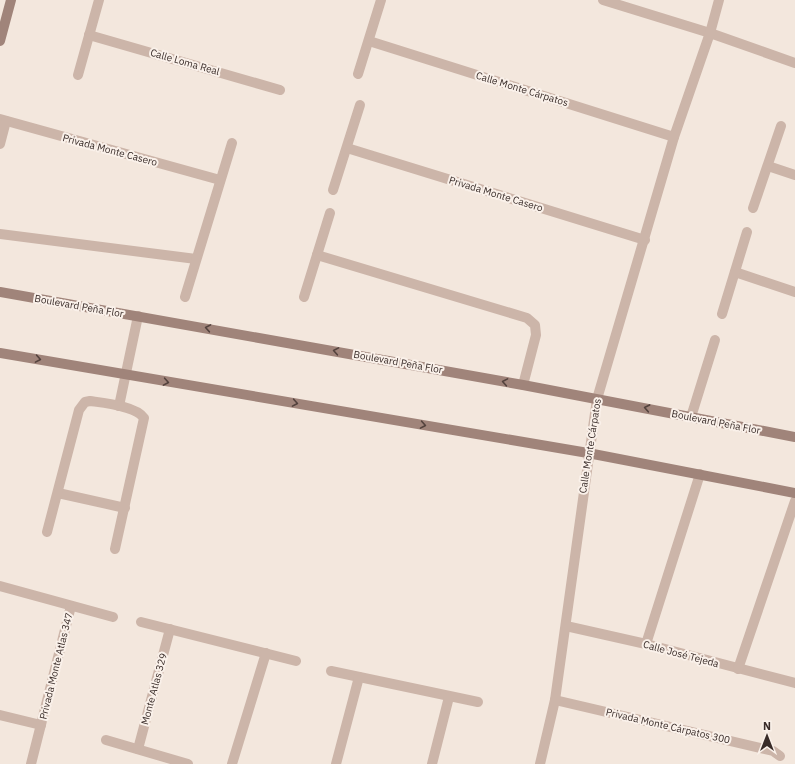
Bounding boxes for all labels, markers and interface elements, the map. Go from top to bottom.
street label: Calle Loma Real [149,46,221,78]
street label: Calle Monte Cárpatos [474,69,570,109]
street label: Privada Monte Casero [61,131,159,169]
street label: Privada Monte Casero [447,174,545,215]
street label: Boulevard Peña Flor [33,292,125,320]
one-way arrow [205,325,211,333]
one-way arrow [333,348,339,356]
street label: Boulevard Peña Flor [352,348,444,376]
one-way arrow [35,355,42,363]
one-way arrow [163,377,170,386]
one-way arrow [502,378,508,386]
street label: Calle Monte Cárpatos [576,398,604,494]
one-way arrow [292,399,298,407]
one-way arrow [644,405,650,413]
street label: Boulevard Peña Flor [670,407,762,437]
one-way arrow [420,420,426,429]
street label: Privada Monte Atlas 347 [36,611,76,721]
street label: Calle José Tejeda [642,638,721,671]
street label: Monte Atlas 329 [138,652,170,726]
street label: Privada Monte Cárpatos 300 [605,705,731,747]
north arrow [747,716,787,756]
text: N [763,719,771,733]

